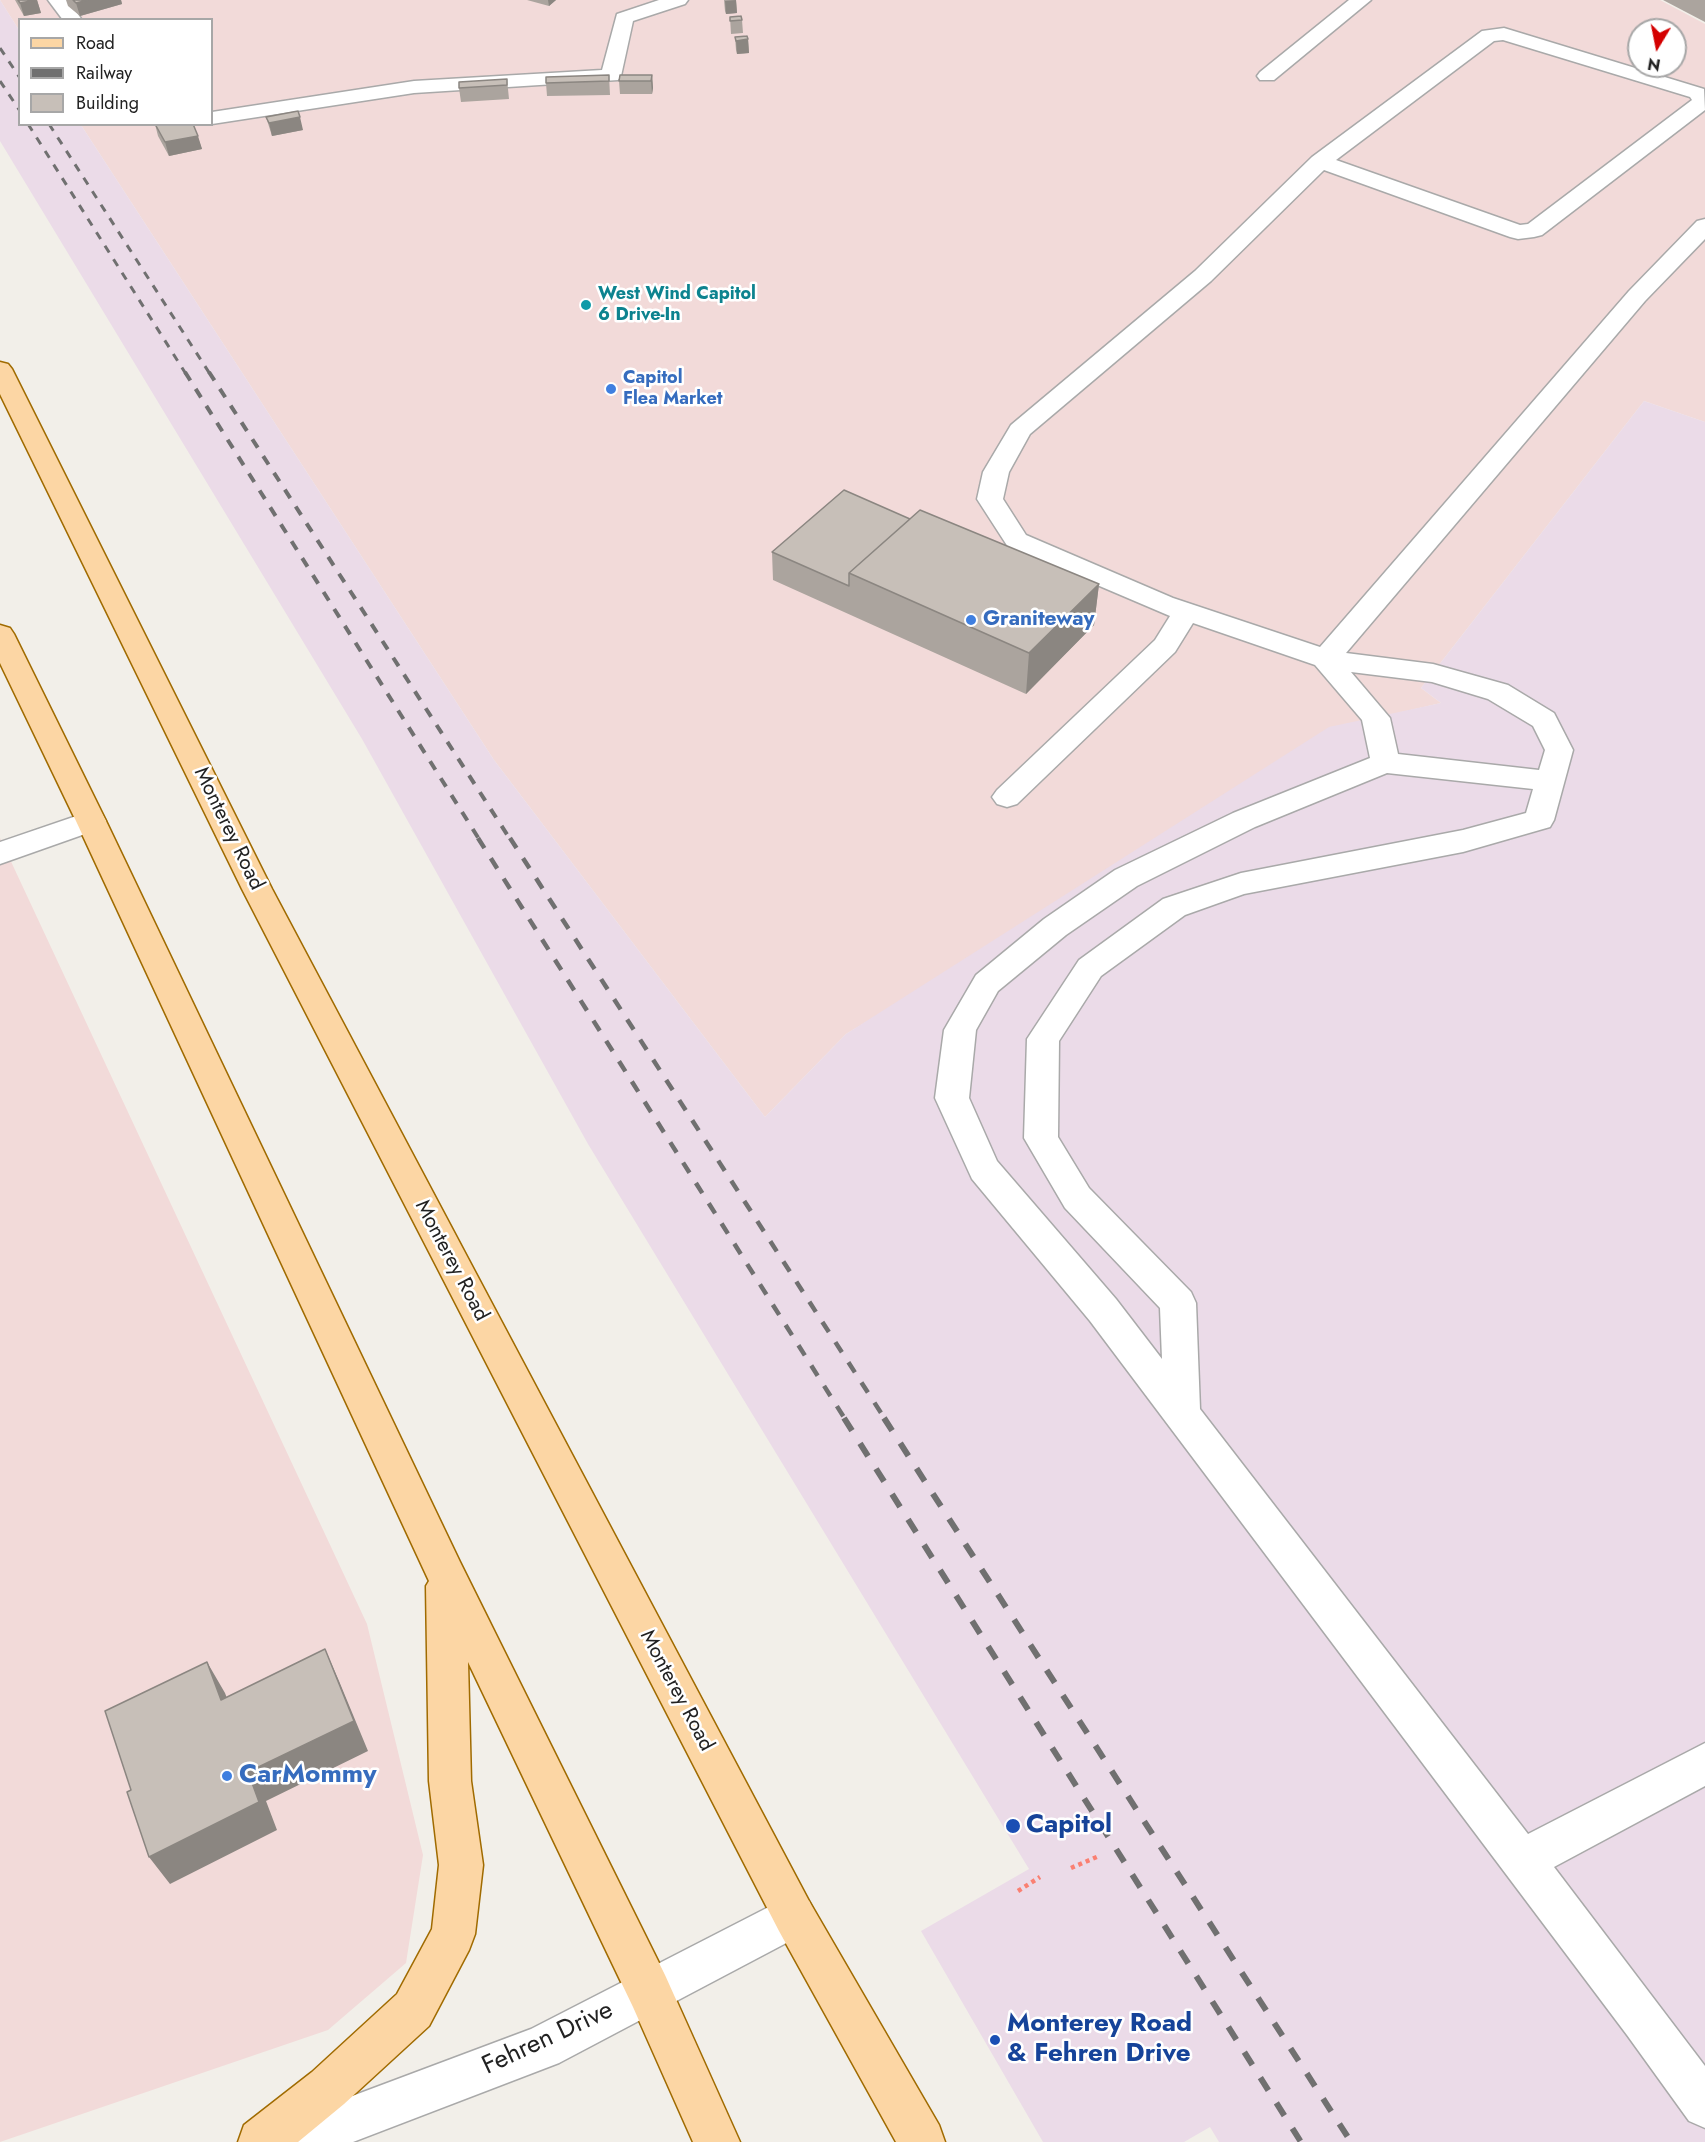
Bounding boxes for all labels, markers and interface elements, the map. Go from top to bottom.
legend [18,18,213,126]
north arrow [1627,18,1687,78]
text: Road [76,30,115,56]
text: N [1646,52,1662,77]
text: Railway [76,60,132,86]
text: Building [76,90,139,116]
place label: West Wind Capitol 6 Drive-In [598,284,756,326]
marker: West Wind Capitol 6 Drive-In [579,298,593,312]
place label: Capitol Flea Market [623,368,723,410]
marker: Capitol Flea Market [604,382,618,396]
place label: Graniteway [983,607,1094,633]
marker: Graniteway [964,613,978,627]
street label: Monterey Road [187,763,269,895]
street label: Monterey Road [409,1196,493,1326]
street label: Monterey Road [634,1626,718,1756]
place label: CarMommy [239,1760,376,1792]
marker: CarMommy [220,1769,234,1783]
place label: Capitol [1026,1810,1112,1842]
marker: Capitol [1004,1817,1022,1835]
street label: Fehren Drive [478,1995,618,2083]
place label: Monterey Road & Fehren Drive [1007,2009,1192,2070]
marker: Monterey Road & Fehren Drive [988,2033,1002,2047]

